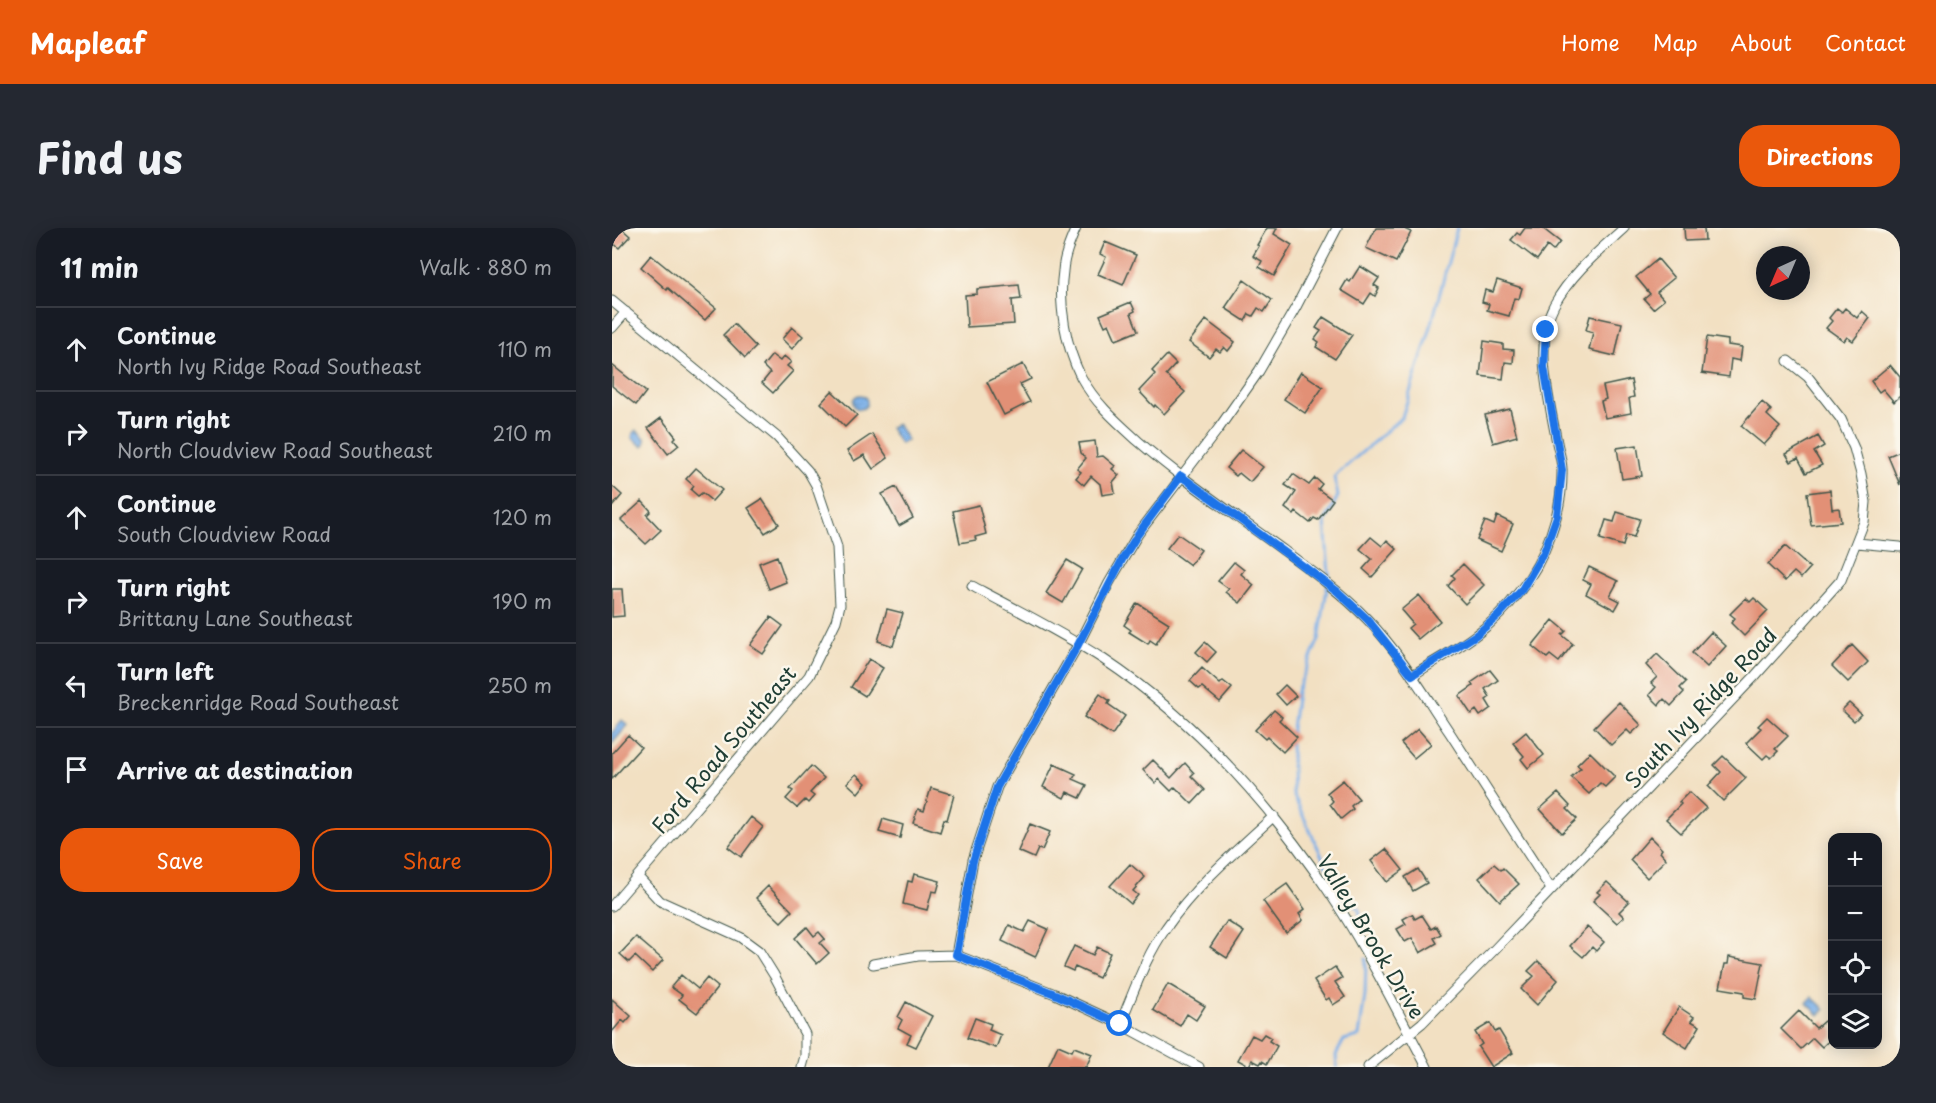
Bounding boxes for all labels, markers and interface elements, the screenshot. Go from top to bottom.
text: Mapleaf [30,21,146,64]
text: Home [1561,26,1620,58]
text: Map [1653,26,1698,58]
text: About [1731,26,1792,58]
text: Contact [1825,26,1906,58]
text: Find us [36,125,183,188]
button: Directions [1739,125,1900,187]
north arrow [1756,246,1810,300]
text: 11 min [60,248,139,287]
text: Walk · 880 m [419,252,552,282]
route end [1532,316,1558,342]
text: Continue [117,318,216,351]
icon: ahead [60,333,93,366]
text: 110 m [498,334,552,364]
text: North Ivy Ridge Road Southeast [117,351,421,381]
text: Turn right [117,402,230,435]
icon: right [60,417,93,450]
text: 210 m [493,418,552,448]
text: North Cloudview Road Southeast [117,435,433,465]
text: Continue [117,486,216,519]
icon: ahead [60,501,93,534]
text: 120 m [493,502,552,532]
text: South Cloudview Road [117,519,331,549]
text: Turn right [117,570,230,603]
icon: right [60,585,93,618]
text: 190 m [493,586,552,616]
text: Brittany Lane Southeast [117,603,353,633]
street label: South Ivy Ridge Road [1617,619,1783,795]
text: Turn left [117,654,214,687]
street label: Ford Road Southeast [643,658,803,840]
icon: left [60,669,93,702]
text: 250 m [488,670,552,700]
text: Breckenridge Road Southeast [117,687,399,717]
icon: arrive [60,753,93,786]
text: Arrive at destination [117,753,353,786]
button: Save [60,828,300,892]
button: Share [312,828,552,892]
map controls [1828,833,1882,1049]
button: + [1828,833,1882,887]
street label: Valley Brook Drive [1310,848,1434,1024]
button: − [1828,887,1882,941]
button: locate [1828,941,1882,995]
button: layers [1828,995,1882,1049]
route start [1106,1010,1132,1036]

